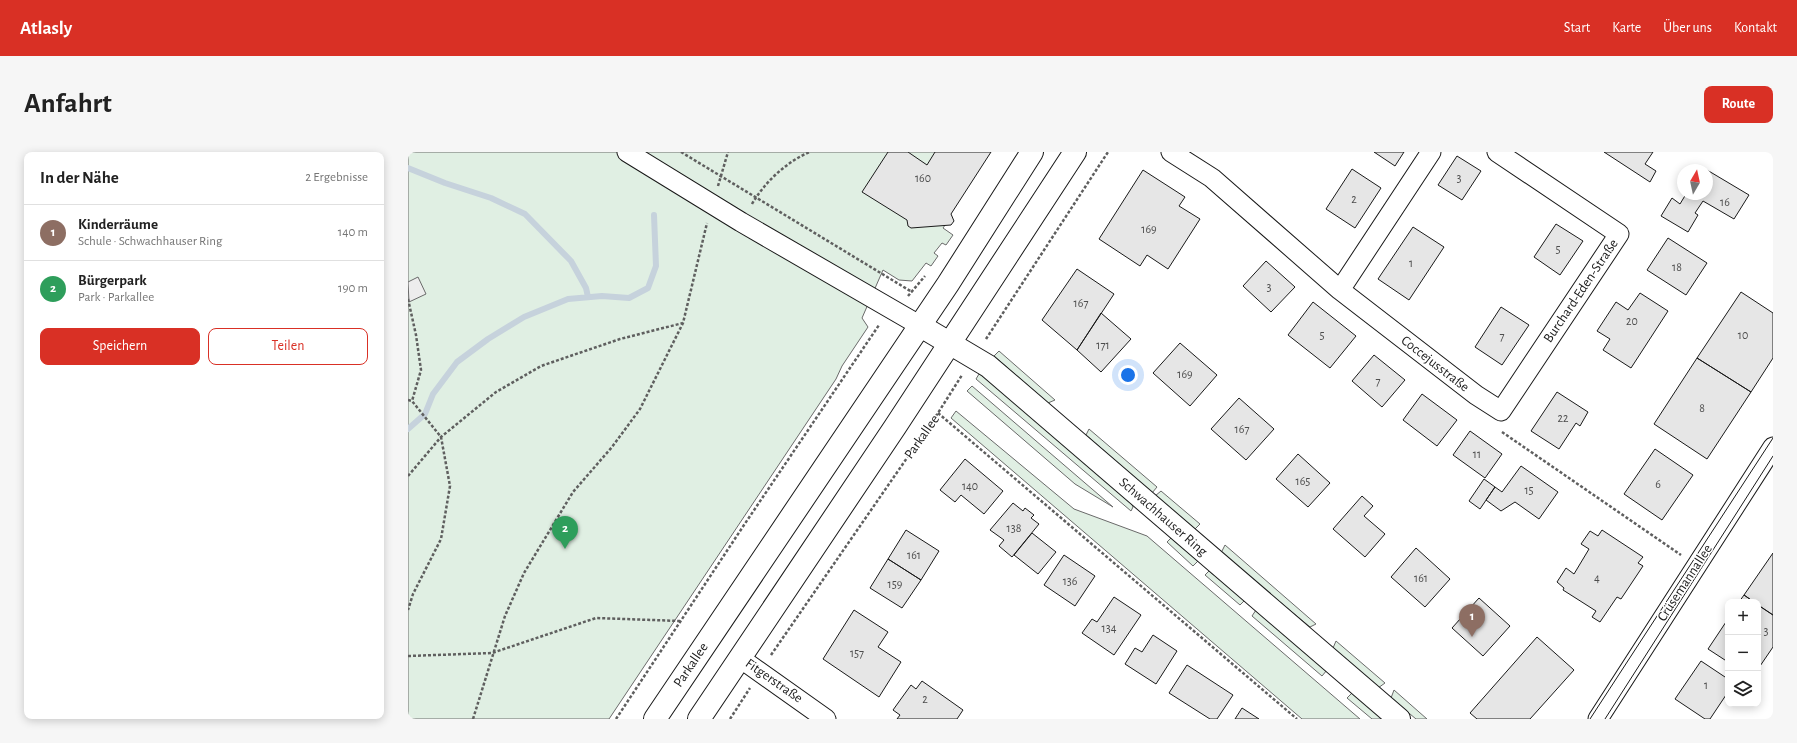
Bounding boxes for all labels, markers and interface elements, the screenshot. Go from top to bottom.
text: Atlasly [20,19,72,38]
text: Start [1564,21,1590,35]
text: Karte [1612,21,1641,35]
text: Über uns [1663,21,1712,35]
text: Kontakt [1734,21,1777,35]
button: Route [1704,86,1773,123]
text: Anfahrt [24,90,112,118]
north arrow [1677,164,1713,200]
text: In der Nähe [40,169,119,186]
text: 2 Ergebnisse [305,171,368,184]
house number: 160 [915,172,931,184]
house number: 3 [1457,172,1462,184]
house number: 2 [1351,193,1357,205]
house number: 16 [1720,196,1730,208]
text: Kinderräume [78,217,158,232]
house number: 169 [1141,223,1157,235]
text: 1 [51,226,55,239]
text: 140 m [338,226,368,239]
text: Schule · Schwachhauser Ring [78,235,222,248]
street label: Burchard-Eden-Straße [1541,237,1621,345]
house number: 5 [1555,243,1561,255]
house number: 1 [1409,257,1413,269]
house number: 18 [1672,261,1682,273]
text: Bürgerpark [78,273,147,288]
house number: 3 [1267,281,1272,293]
text: 2 [50,282,56,295]
text: 190 m [338,282,368,295]
text: Park · Parkallee [78,291,154,304]
house number: 167 [1074,297,1088,309]
house number: 20 [1626,315,1638,327]
button: Speichern [40,328,200,365]
button: Teilen [208,328,368,365]
house number: 5 [1319,329,1325,341]
house number: 10 [1738,329,1748,341]
house number: 7 [1499,330,1505,342]
street label: Coccejusstraße [1398,333,1472,395]
house number: 171 [1096,339,1110,351]
your location [1118,365,1138,385]
house number: 169 [1177,368,1193,380]
house number: 7 [1375,375,1381,387]
house number: 8 [1699,402,1705,414]
street label: Parkallee [902,412,942,462]
house number: 22 [1558,412,1569,424]
house number: 167 [1235,423,1249,435]
house number: 11 [1473,448,1481,460]
street label: Schwachhauser Ring [1116,475,1210,559]
house number: 165 [1296,475,1310,487]
house number: 6 [1655,478,1661,490]
house number: 140 [962,480,978,492]
house number: 15 [1524,484,1534,496]
pin: 2 [552,516,578,549]
house number: 138 [1007,522,1022,534]
street label: Crüsemannallee [1655,542,1715,624]
house number: 161 [907,549,921,561]
house number: 161 [1414,572,1428,584]
house number: 4 [1594,572,1600,584]
house number: 136 [1063,575,1078,587]
house number: 159 [888,578,903,590]
map controls [1725,599,1761,707]
button: + [1725,599,1761,635]
pin: 1 [1459,604,1485,637]
house number: 134 [1102,622,1117,634]
house number: 3 [1764,625,1769,637]
button: − [1725,635,1761,671]
street label: Parkallee [671,640,711,690]
house number: 157 [850,647,864,659]
street label: Fitgerstraße [743,656,805,706]
button: layers [1725,671,1761,707]
house number: 1 [1704,679,1708,691]
house number: 2 [922,693,928,705]

